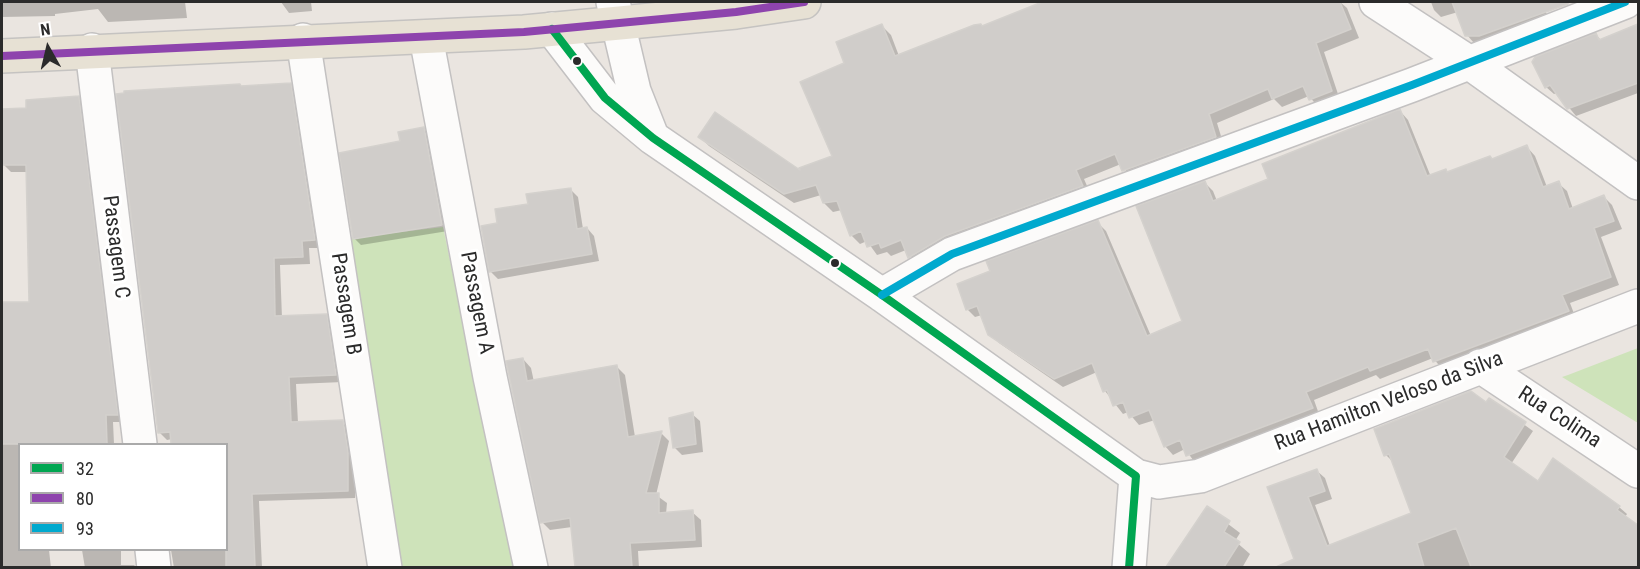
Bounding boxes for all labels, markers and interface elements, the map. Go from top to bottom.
north arrow [18,18,78,78]
text: N [39,20,52,40]
unlabelled marker [571,55,583,67]
street label: Passagem C [96,194,134,300]
street label: Passagem A [454,250,498,356]
street label: Passagem B [324,251,366,357]
unlabelled marker [829,257,841,269]
street label: Rua Hamilton Veloso da Silva [1271,347,1507,457]
street label: Rua Colima [1513,382,1605,454]
legend [18,443,228,551]
text: 32 [76,458,94,479]
text: 80 [76,488,94,509]
text: 93 [76,518,94,539]

